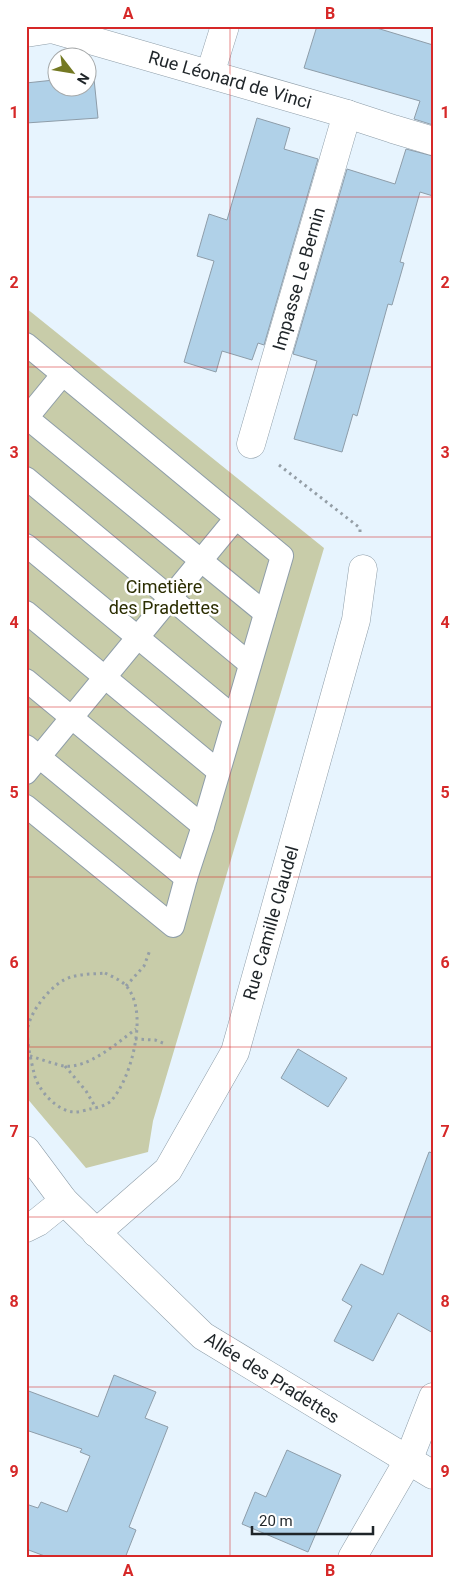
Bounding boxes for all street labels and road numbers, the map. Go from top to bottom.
street label: Rue Léonard de Vinci [146,46,314,113]
street label: Impasse Le Bernin [268,205,329,353]
street label: Rue Camille Claudel [238,843,303,1002]
street label: Allée des Pradettes [201,1328,343,1427]

